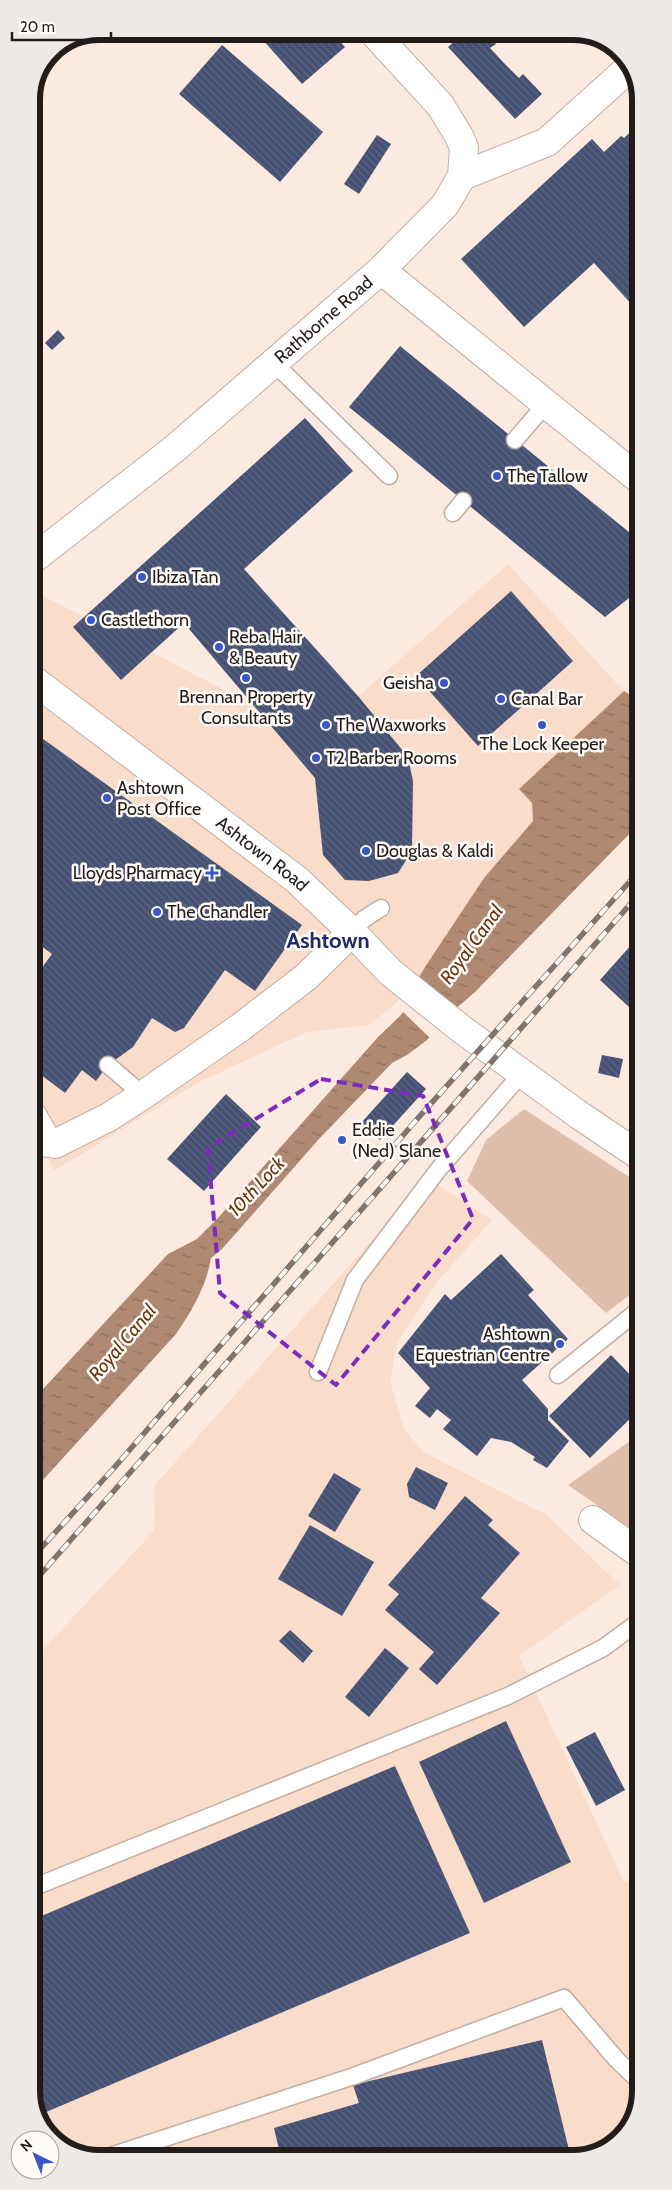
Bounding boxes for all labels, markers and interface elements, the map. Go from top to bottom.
scale bar [12,10,111,42]
text: 20 m [20,18,55,36]
street label: Rathborne Road [270,271,377,368]
place label: The Tallow [507,465,588,487]
marker: The Tallow [491,470,503,482]
place label: Ibiza Tan [152,566,219,588]
marker: Ibiza Tan [136,571,148,583]
place label: Castlethorn [101,609,189,631]
marker: Castlethorn [85,614,97,626]
place label: Reba Hair & Beauty [229,626,302,669]
marker: Reba Hair & Beauty [213,641,225,653]
marker: Brennan Property Consultants [240,672,252,684]
place label: Geisha [383,672,434,694]
marker: Geisha [438,677,450,689]
place label: Brennan Property Consultants [179,686,313,729]
place label: Canal Bar [511,688,583,710]
marker: Canal Bar [495,693,507,705]
place label: The Waxworks [336,714,446,736]
marker: The Waxworks [320,719,332,731]
marker: The Lock Keeper [536,719,548,731]
place label: The Lock Keeper [480,733,605,755]
place label: T2 Barber Rooms [326,747,457,769]
marker: T2 Barber Rooms [310,752,322,764]
place label: Ashtown Post Office [117,777,201,820]
marker: Ashtown Post Office [101,792,113,804]
street label: Ashtown Road [212,812,313,896]
place label: Douglas & Kaldi [376,840,494,862]
marker: Douglas & Kaldi [360,845,372,857]
place label: Lloyds Pharmacy [73,862,202,884]
marker: Lloyds Pharmacy [206,867,218,879]
water label: Royal Canal [435,900,508,988]
place label: The Chandler [167,901,268,923]
marker: The Chandler [151,906,163,918]
district label: Ashtown [286,927,370,954]
place label: Eddie (Ned) Slane [352,1119,441,1162]
marker: Eddie (Ned) Slane [336,1134,348,1146]
water label: 10th Lock [223,1151,290,1221]
water label: Royal Canal [84,1299,161,1385]
place label: Ashtown Equestrian Centre [415,1323,550,1366]
marker: Ashtown Equestrian Centre [554,1338,566,1350]
north arrow [10,2130,60,2180]
text: N [16,2136,36,2155]

